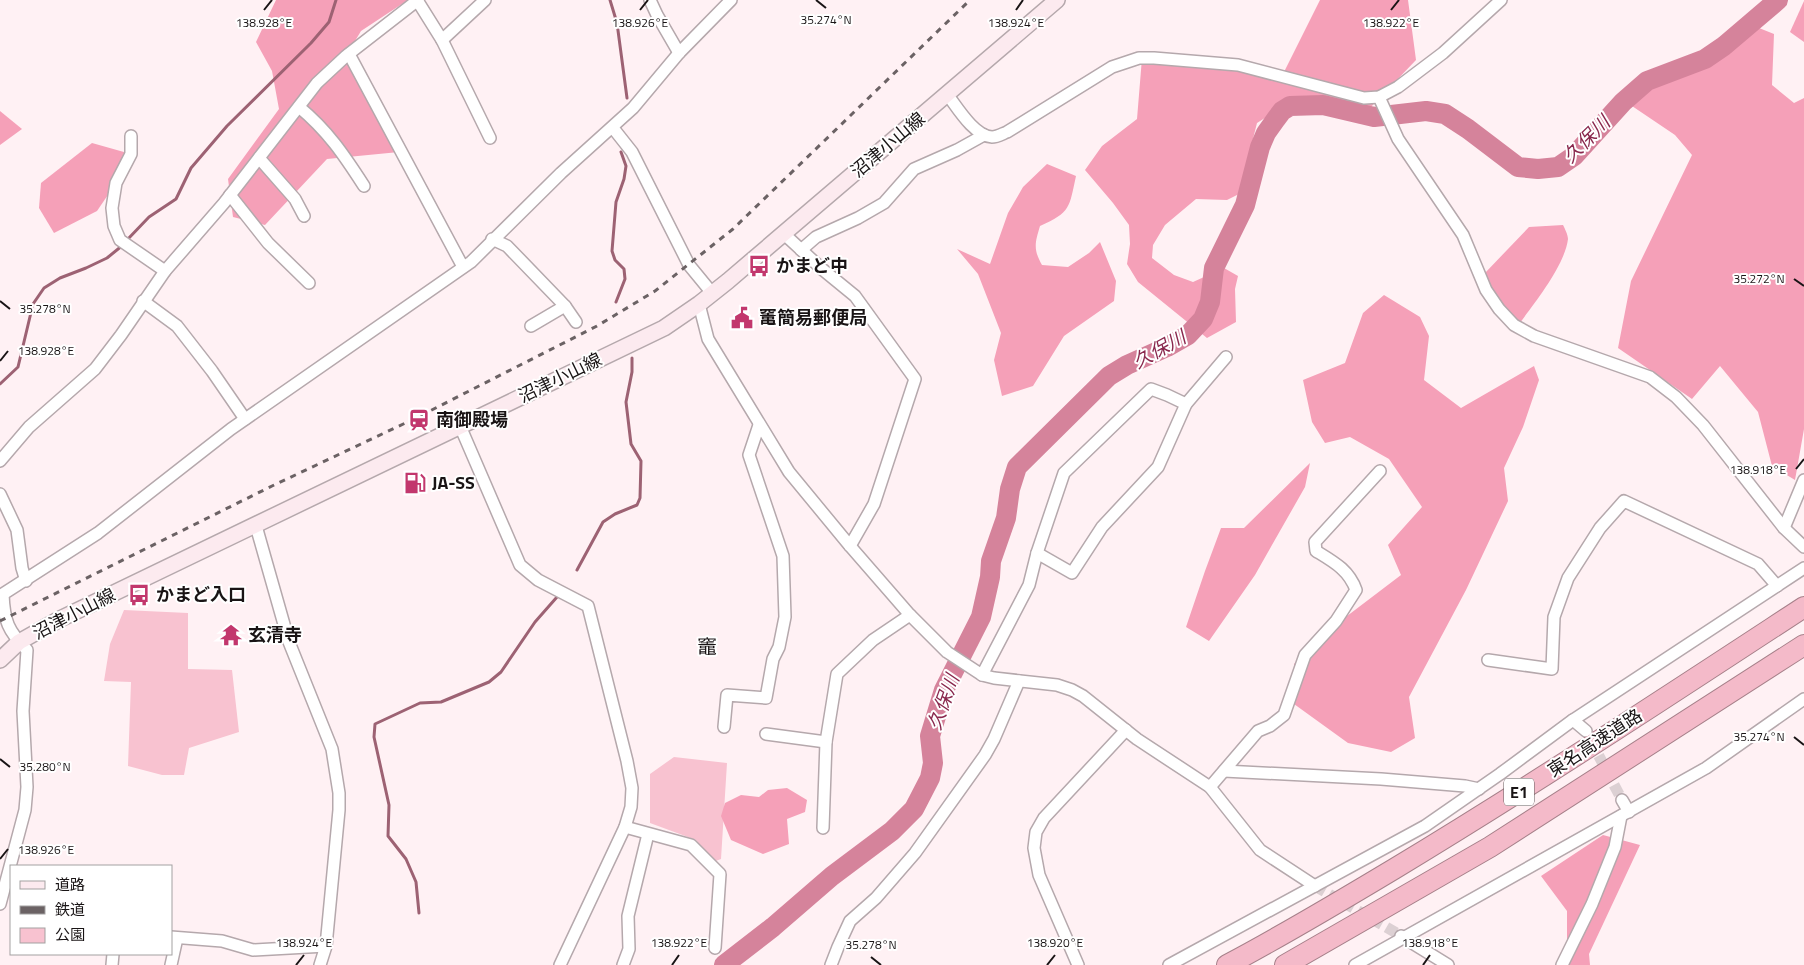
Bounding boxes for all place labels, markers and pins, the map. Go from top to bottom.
place label: かまど中 [776,252,848,279]
bus stop icon: かまど中 [746,253,772,279]
place label: 竃簡易郵便局 [759,304,867,331]
public building icon: 竃簡易郵便局 [729,305,755,331]
place label: 南御殿場 [436,406,508,433]
station icon: 南御殿場 [406,407,432,433]
place label: JA-SS [432,469,475,496]
fuel station icon: JA-SS [402,470,428,496]
place label: かまど入口 [156,581,246,608]
bus stop icon: かまど入口 [126,582,152,608]
place label: 玄清寺 [248,621,302,648]
temple icon: 玄清寺 [218,622,244,648]

